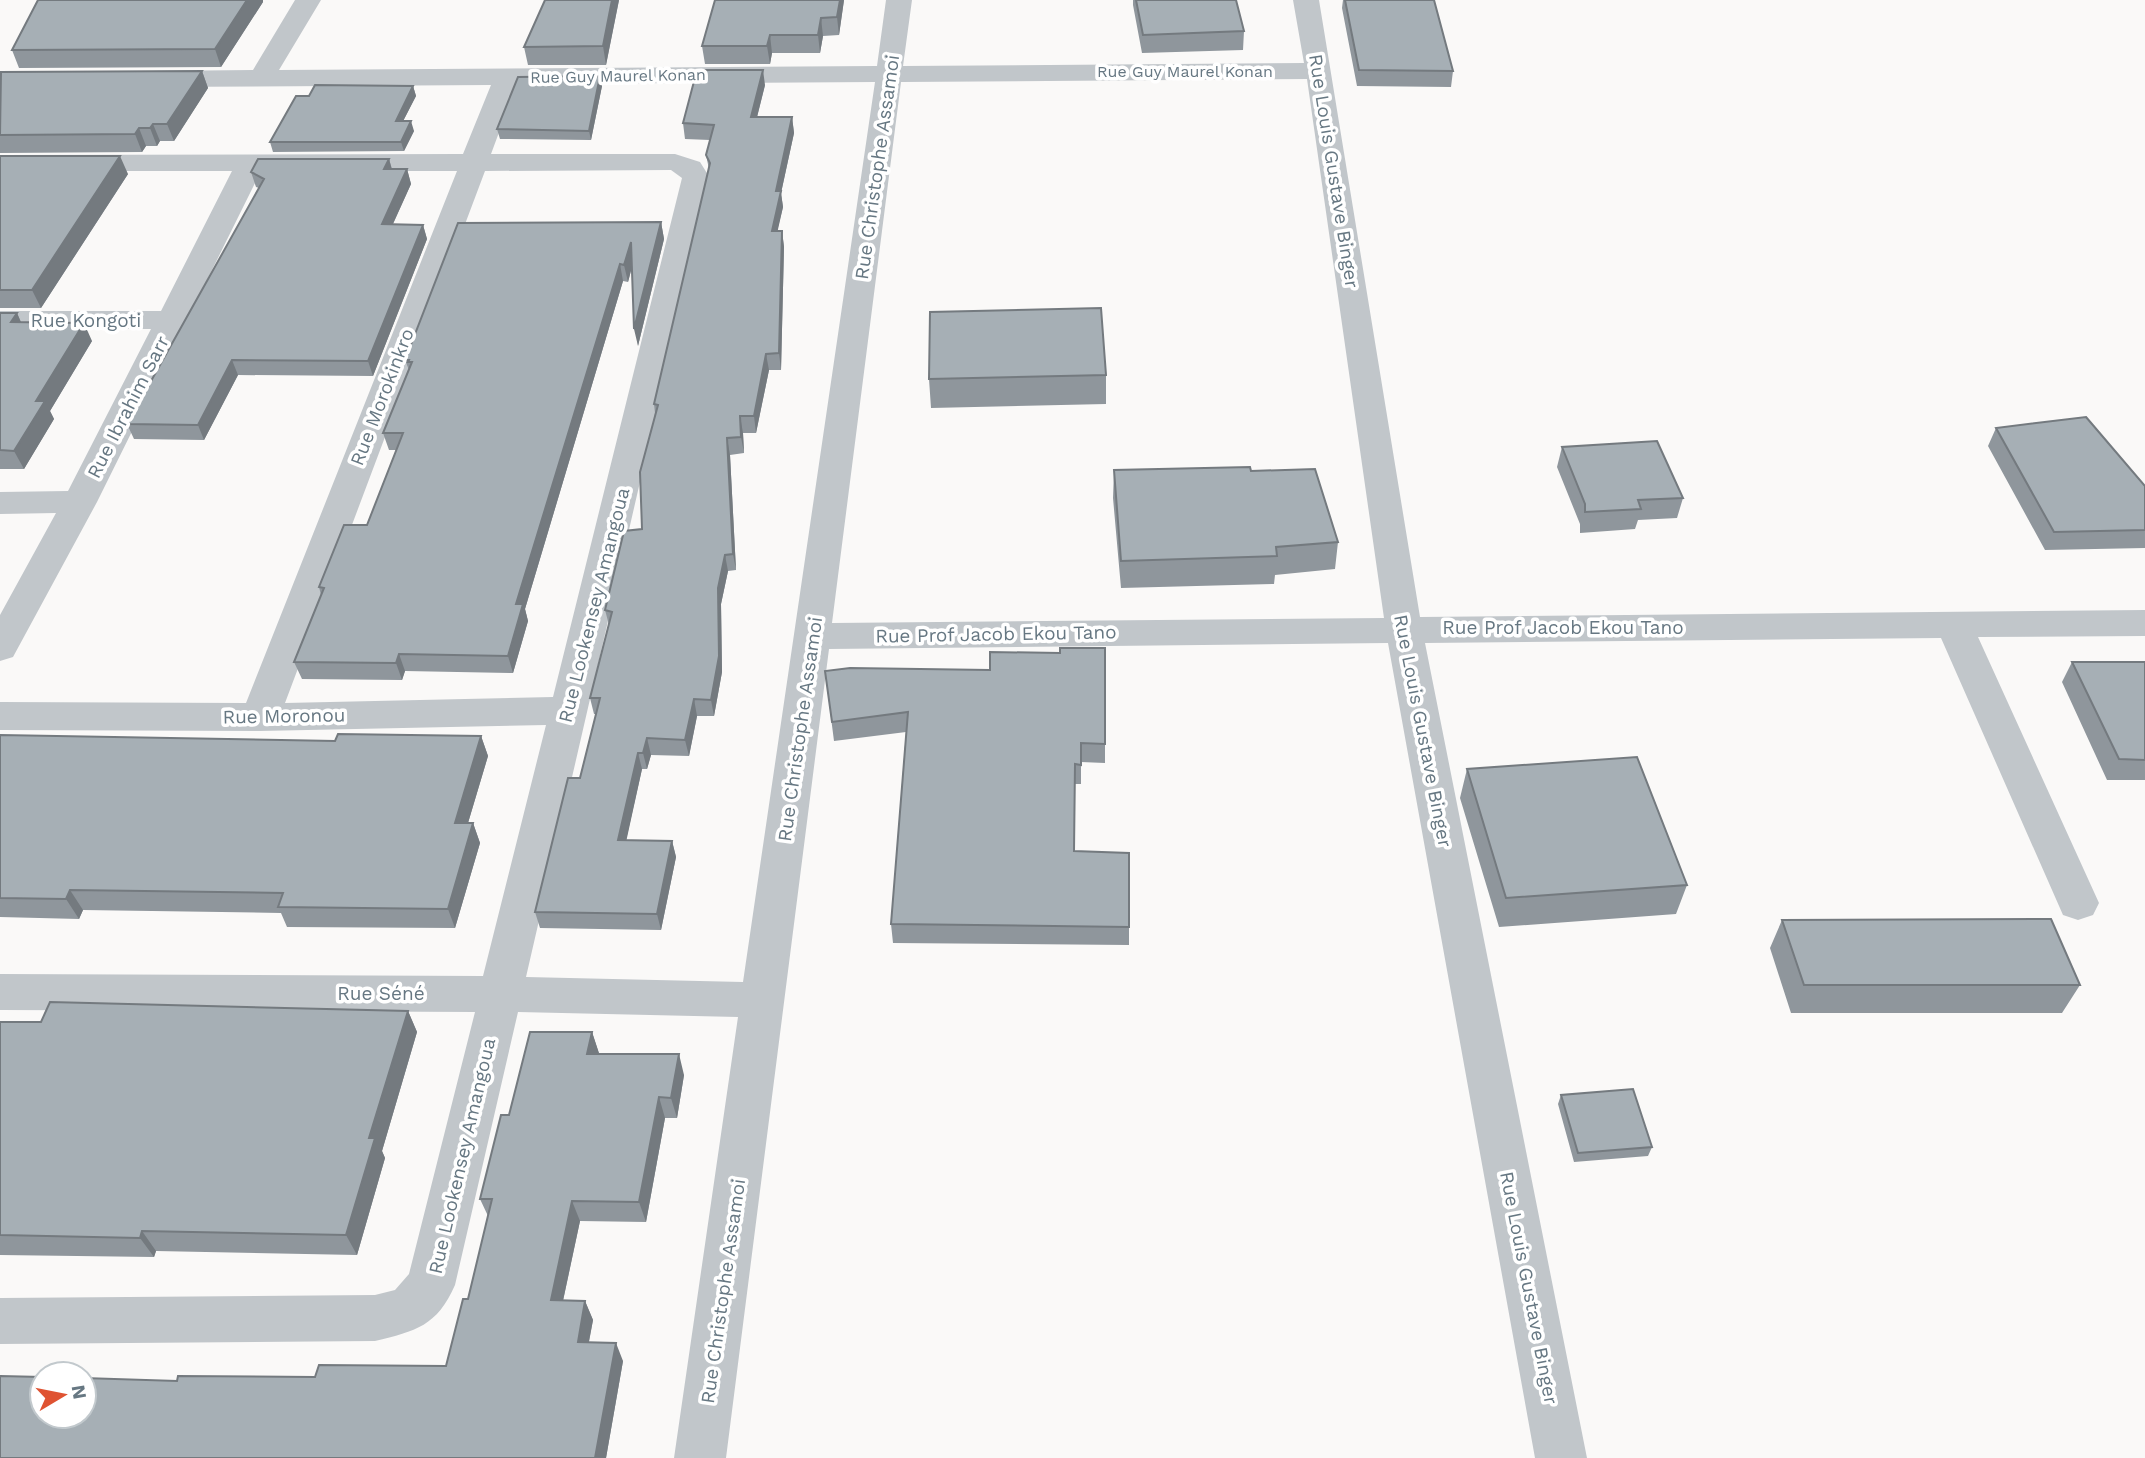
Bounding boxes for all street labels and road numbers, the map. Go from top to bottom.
street label: Rue Louis Gustave Binger [1304,52,1364,290]
street label: Rue Christophe Assamoi [850,53,904,281]
street label: Rue Guy Maurel Konan [1097,62,1273,81]
street label: Rue Guy Maurel Konan [530,65,706,87]
street label: Rue Kongoti [31,309,141,332]
street label: Rue Morokinkro [345,325,419,469]
street label: Rue Ibrahim Sarr [82,332,174,482]
street label: Rue Lookensey Amangoua [554,485,634,725]
street label: Rue Louis Gustave Binger [1389,613,1457,850]
street label: Rue Christophe Assamoi [773,615,827,843]
street label: Rue Prof Jacob Ekou Tano [1442,616,1684,639]
street label: Rue Prof Jacob Ekou Tano [875,620,1117,648]
street label: Rue Moronou [222,703,346,729]
street label: Rue Séné [337,982,425,1005]
street label: Rue Lookensey Amangoua [424,1036,500,1276]
street label: Rue Louis Gustave Binger [1495,1170,1563,1407]
street label: Rue Christophe Assamoi [696,1177,750,1405]

